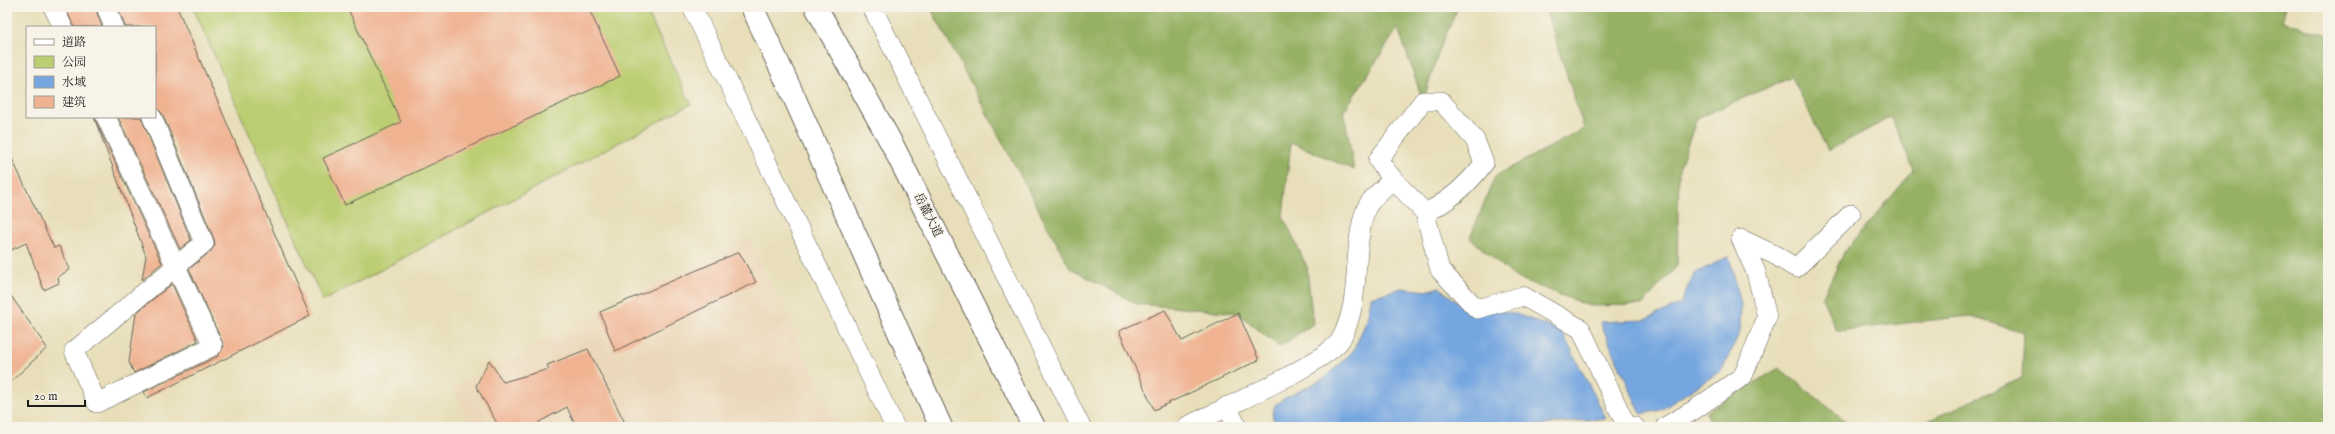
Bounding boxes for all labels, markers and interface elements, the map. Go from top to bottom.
legend [26,26,156,118]
text: 道路 [62,35,86,50]
text: 公园 [62,55,86,70]
text: 水域 [62,75,86,90]
text: 建筑 [62,95,86,110]
street label: 岳麓大道 [910,190,946,240]
scale bar [28,382,85,408]
text: 20 m [34,389,57,404]

